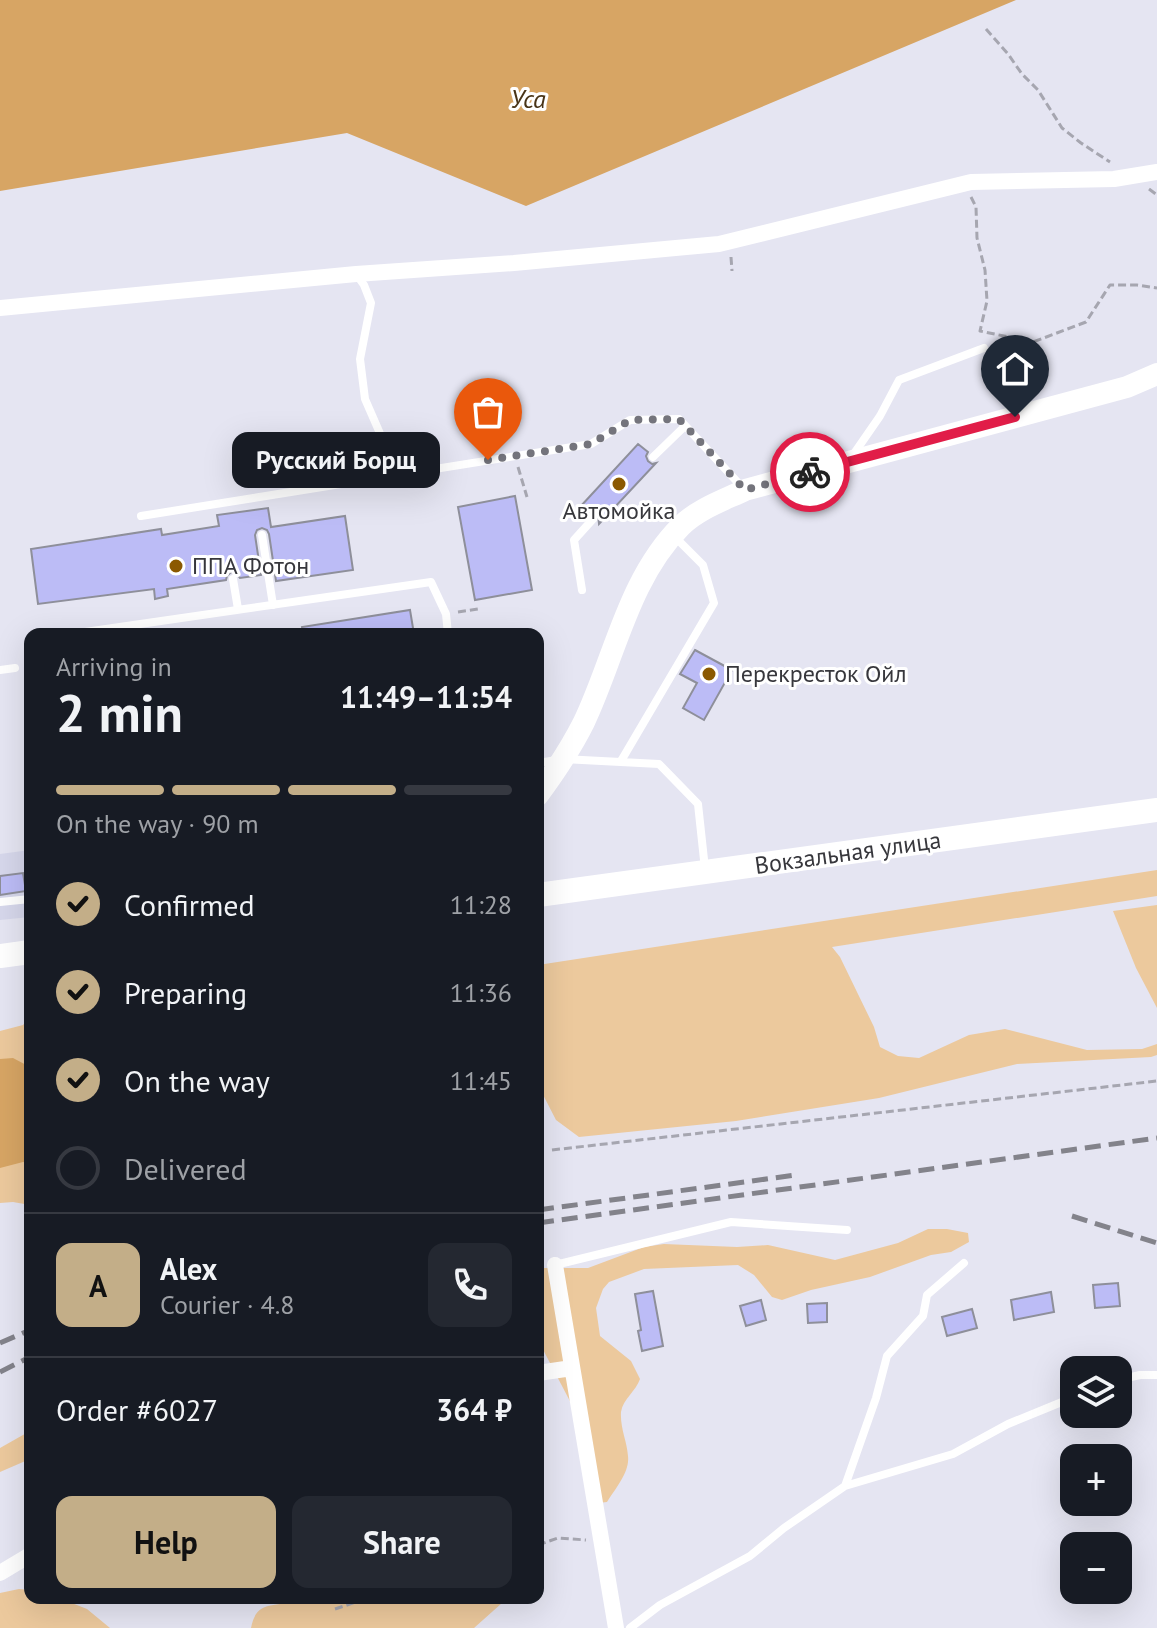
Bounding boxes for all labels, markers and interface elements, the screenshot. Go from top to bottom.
water label: Уса [510,82,546,115]
pin [981,335,1049,417]
icon: home [993,347,1037,391]
pin [454,378,522,460]
icon: bag [466,390,510,434]
callout: Русский Борщ [232,432,440,488]
courier [770,432,850,512]
text: Русский Борщ [256,443,416,476]
icon: bike [788,450,832,494]
marker: Автомойка [610,475,628,493]
place label: Автомойка [563,495,675,526]
place label: ППА Фотон [192,550,309,581]
marker: ППА Фотон [167,557,185,575]
text: Arriving in [56,650,172,683]
place label: Перекресток Ойл [725,658,907,689]
marker: Перекресток Ойл [700,665,718,683]
text: 11:49–11:54 [340,677,512,716]
text: 2 min [56,679,183,746]
text: On the way · 90 m [56,807,259,840]
street label: Вокзальная улица [753,824,943,881]
icon: check [56,882,100,926]
text: Confirmed [124,885,255,924]
text: 11:28 [450,888,512,921]
icon: check [56,970,100,1014]
text: Preparing [124,973,247,1012]
text: 11:36 [450,976,512,1009]
icon: check [56,1058,100,1102]
text: On the way [124,1061,270,1100]
text: 11:45 [450,1064,512,1097]
text: Delivered [124,1149,247,1188]
button: phone [428,1243,512,1327]
text: Alex [160,1249,217,1288]
text: A [89,1266,107,1305]
text: Courier · 4.8 [160,1288,294,1321]
map controls [1060,1356,1132,1604]
button: layers [1060,1356,1132,1428]
text: Order #6027 [56,1390,218,1429]
text: 364 ₽ [436,1390,512,1429]
button: + [1060,1444,1132,1516]
button: Help [56,1496,276,1588]
button: Share [292,1496,512,1588]
button: − [1060,1532,1132,1604]

